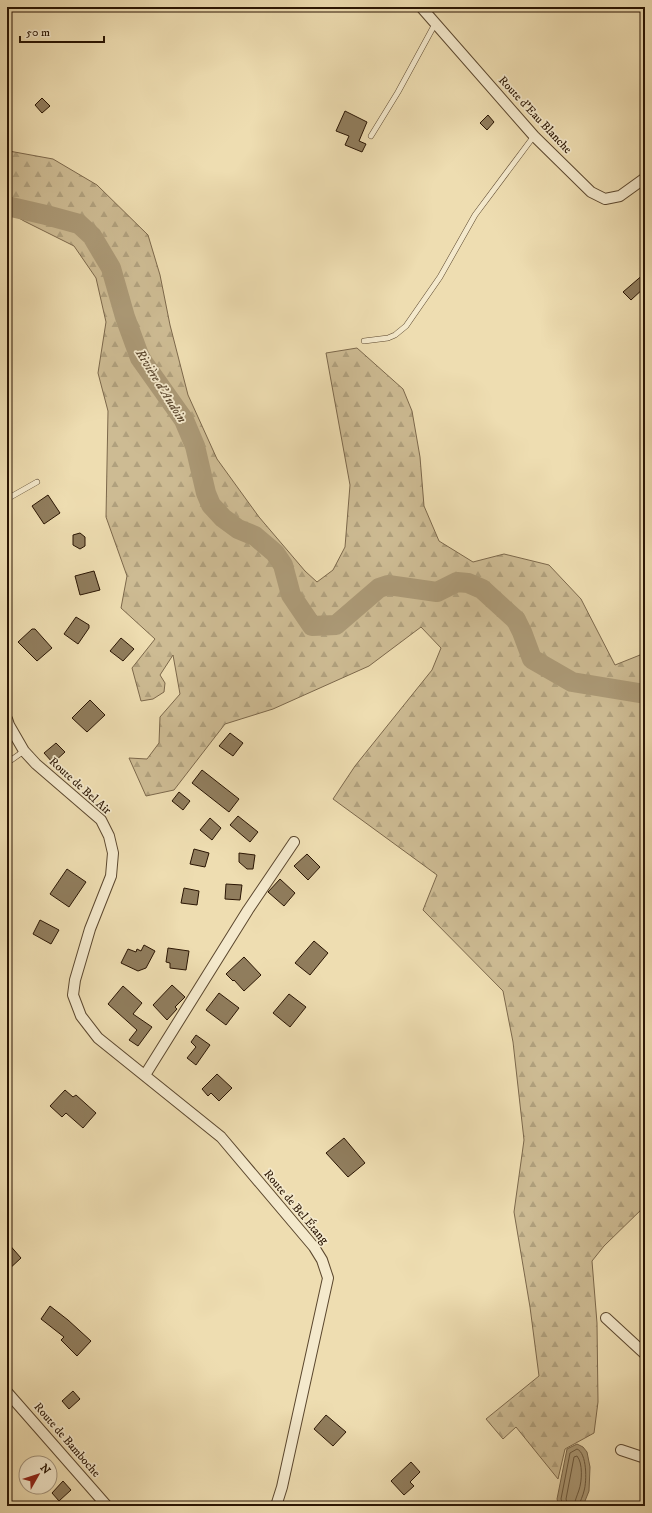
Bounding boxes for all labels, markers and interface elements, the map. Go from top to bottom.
scale bar [20,18,104,44]
text: 50 m [26,25,50,40]
street label: Route d'Eau Blanche [495,73,575,157]
water label: Rivière d'Audoin [131,345,190,426]
street label: Route de Bel Air [46,754,115,818]
street label: Route de Bel Étang [260,1167,332,1247]
street label: Route de Bamboche [31,1400,104,1480]
north arrow [18,1455,58,1495]
text: N [37,1461,53,1477]

